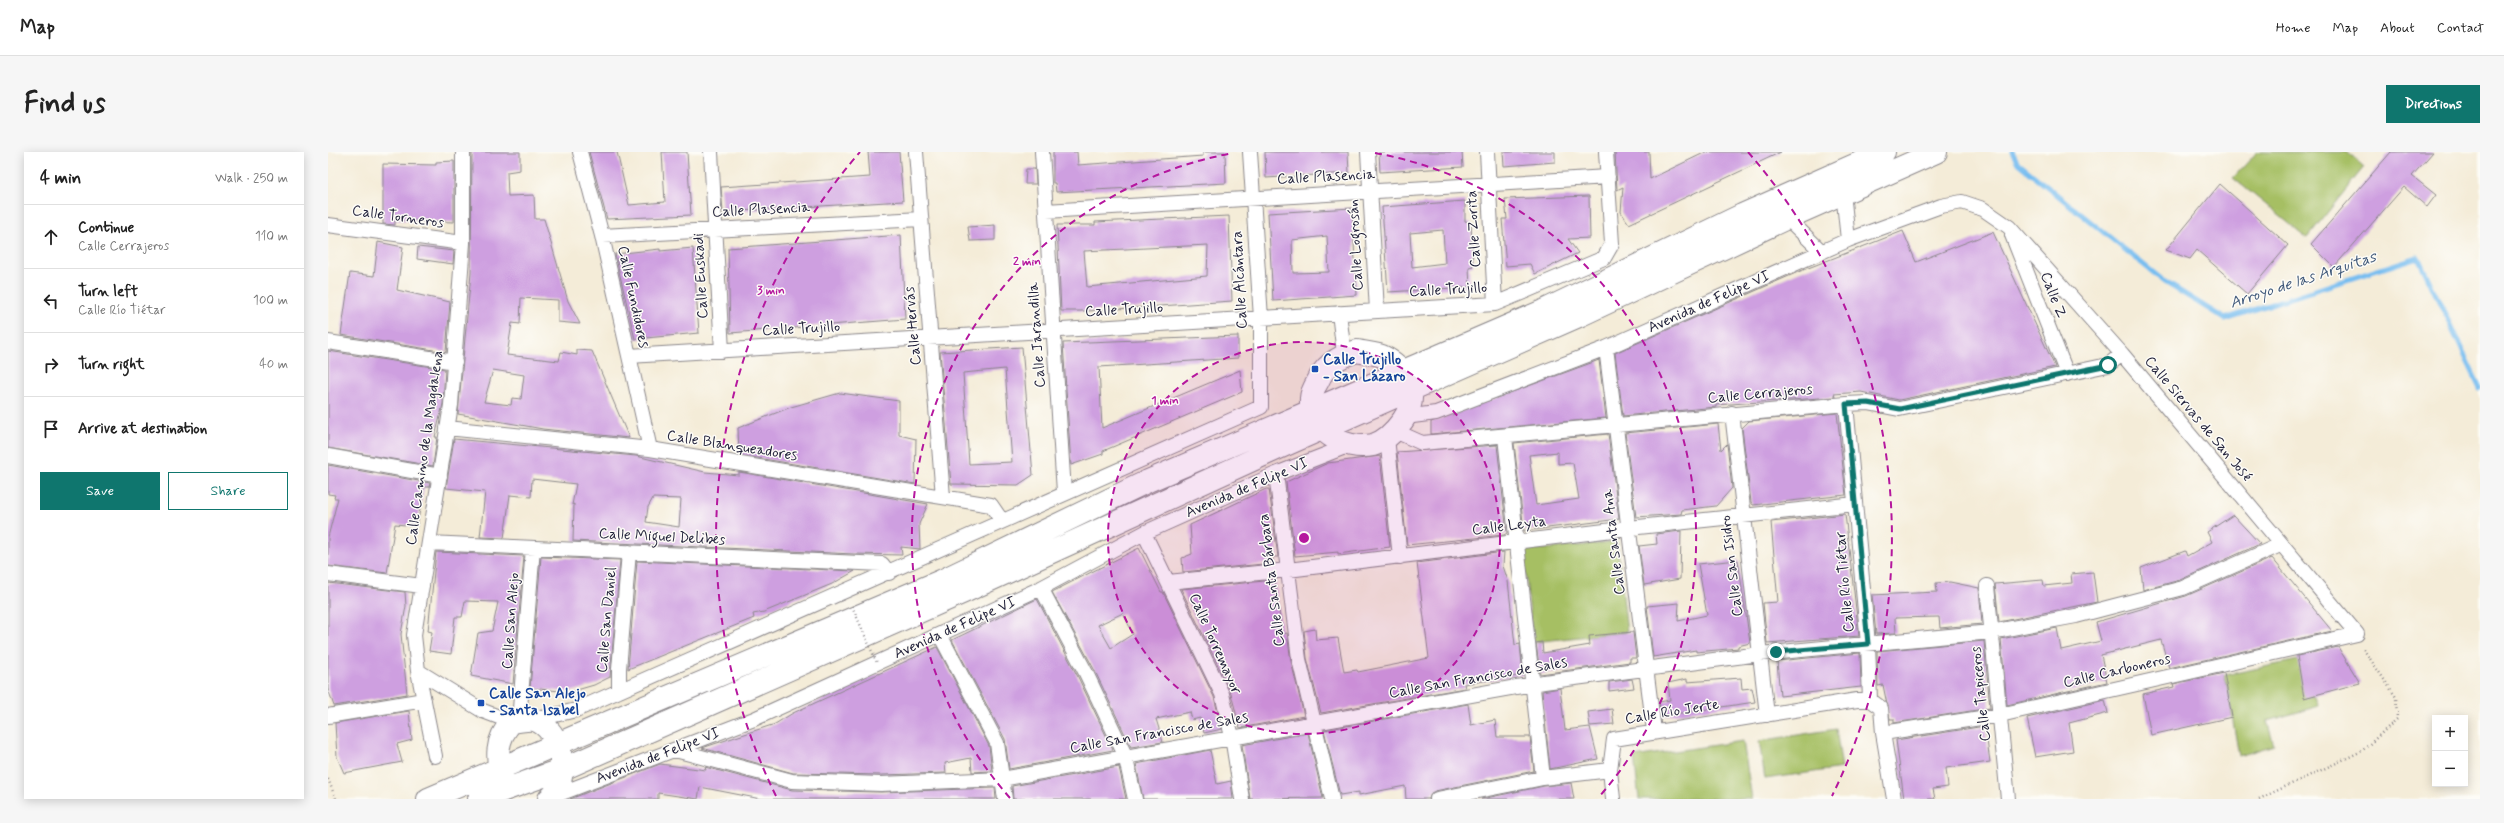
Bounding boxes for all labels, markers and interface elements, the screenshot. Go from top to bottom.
text: Map [20,15,55,40]
text: Home [2276,19,2310,37]
text: Map [2332,19,2358,37]
text: About [2380,19,2415,37]
text: Contact [2437,19,2484,37]
button: Directions [2386,85,2480,123]
text: Find us [24,86,105,123]
street label: Calle Plasencia [1276,164,1377,190]
text: 4 min [40,167,81,189]
text: Walk · 250 m [215,170,288,187]
street label: Calle Zorita [1462,190,1486,268]
street label: Calle Plasencia [711,197,812,223]
street label: Calle Logrosán [1344,199,1369,291]
street label: Calle Torneros [351,201,446,233]
text: Continue [78,218,134,238]
icon: ahead [40,226,62,248]
text: 110 m [255,228,288,245]
street label: Calle Alcántara [1227,230,1253,330]
street label: Calle Euskadi [689,233,713,319]
text: Calle Cerrajeros [78,238,169,255]
street label: Calle Fundidores [612,244,654,350]
water label: Arroyo de las Arquitas [2227,246,2381,314]
text: 2 min [1013,254,1041,270]
street label: Avenida de Felipe VI [1645,266,1774,338]
street label: Calle Z [2035,269,2071,321]
street label: Calle Trujillo [1408,278,1488,302]
street label: Calle Jarandilla [1023,281,1051,388]
text: Turn left [78,282,138,302]
text: 3 min [757,283,785,299]
street label: Calle Hervás [900,285,926,366]
icon: left [40,290,62,312]
text: 100 m [253,292,288,309]
street label: Calle Trujillo [1084,298,1164,322]
text: Calle Río Tiétar [78,302,165,319]
street label: Calle Trujillo [761,317,841,341]
street label: Calle Camino de la Magdalena [401,349,449,547]
place label: Calle Trujillo - San Lázaro [1323,350,1405,387]
street label: Calle Siervas de San José [2140,352,2257,486]
icon: right [40,354,62,376]
text: Turn right [78,355,145,375]
text: 40 m [259,356,288,373]
route start [2099,356,2117,374]
marker: Calle Trujillo - San Lázaro [1310,364,1320,374]
street label: Calle Cerrajeros [1707,379,1814,409]
text: 1 min [1151,393,1179,409]
icon: arrive [40,418,62,440]
text: Arrive at destination [78,419,207,439]
street label: Calle Blanqueadores [665,426,799,466]
street label: Avenida de Felipe VI [1182,453,1312,523]
button: Save [40,472,160,510]
button: Share [168,472,288,510]
street label: Calle Santa Ana [1597,487,1630,596]
street label: Calle Leyta [1471,511,1548,540]
street label: Calle Santa Bárbara [1254,512,1290,648]
street label: Calle San Isidro [1716,514,1748,618]
street label: Calle Miguel Delibes [598,524,726,551]
street label: Calle Río Tiétar [1831,530,1859,633]
centre of rings [1297,531,1311,545]
street label: Calle San Daniel [592,566,622,674]
street label: Calle San Alejo [498,572,524,670]
street label: Calle Torremayor [1184,590,1246,698]
street label: Avenida de Felipe VI [891,592,1020,664]
route end [1767,643,1785,661]
street label: Calle Tapiceros [1966,645,1996,742]
street label: Calle Carboneros [2061,649,2173,693]
street label: Calle San Francisco de Sales [1387,652,1569,704]
place label: Calle San Alejo - Santa Isabel [489,684,586,721]
street label: Calle Río Jerte [1623,695,1721,729]
marker: Calle San Alejo - Santa Isabel [476,698,486,708]
street label: Calle San Francisco de Sales [1068,707,1250,759]
map controls [2432,715,2468,787]
button: + [2432,715,2468,751]
street label: Avenida de Felipe VI [593,723,723,789]
button: − [2432,751,2468,787]

